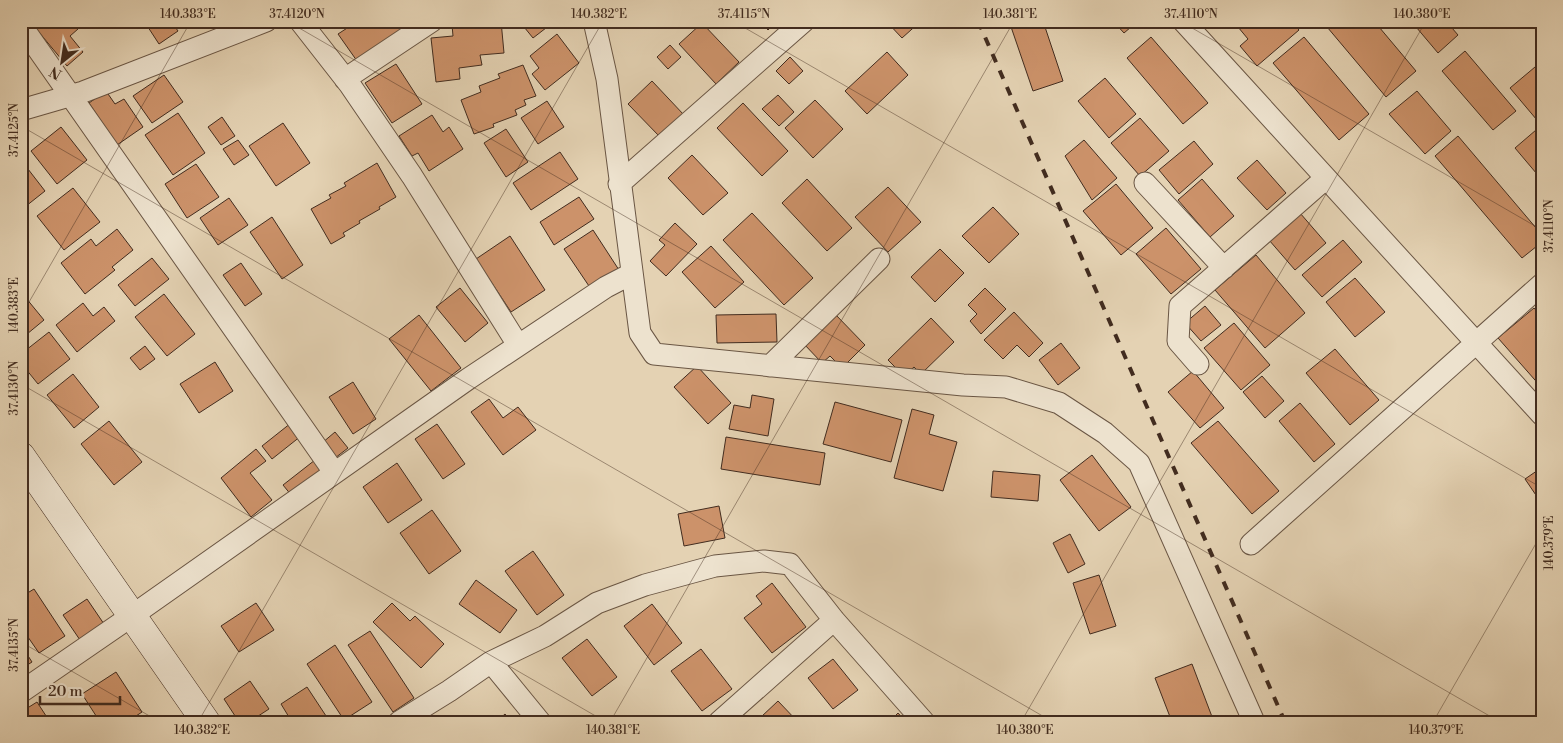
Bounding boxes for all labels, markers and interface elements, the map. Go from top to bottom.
text: 140.383°E [160,7,216,22]
text: 37.4120°N [269,7,325,22]
text: 140.382°E [571,7,627,22]
text: 37.4115°N [718,7,770,22]
text: 140.381°E [983,7,1037,22]
text: 37.4110°N [1164,7,1218,22]
text: 140.380°E [1393,7,1451,22]
north arrow [38,38,88,88]
text: N [47,62,65,83]
text: 37.4125°N [7,103,22,157]
text: 37.4110°N [1542,199,1557,253]
text: 140.383°E [7,277,22,333]
text: 37.4130°N [7,360,22,416]
text: 140.379°E [1542,516,1557,570]
text: 37.4135°N [7,618,22,672]
scale bar [40,673,120,705]
text: 20 m [48,682,83,701]
text: 140.382°E [174,723,230,738]
text: 140.381°E [586,723,640,738]
text: 140.380°E [996,723,1054,738]
text: 140.379°E [1409,723,1463,738]

